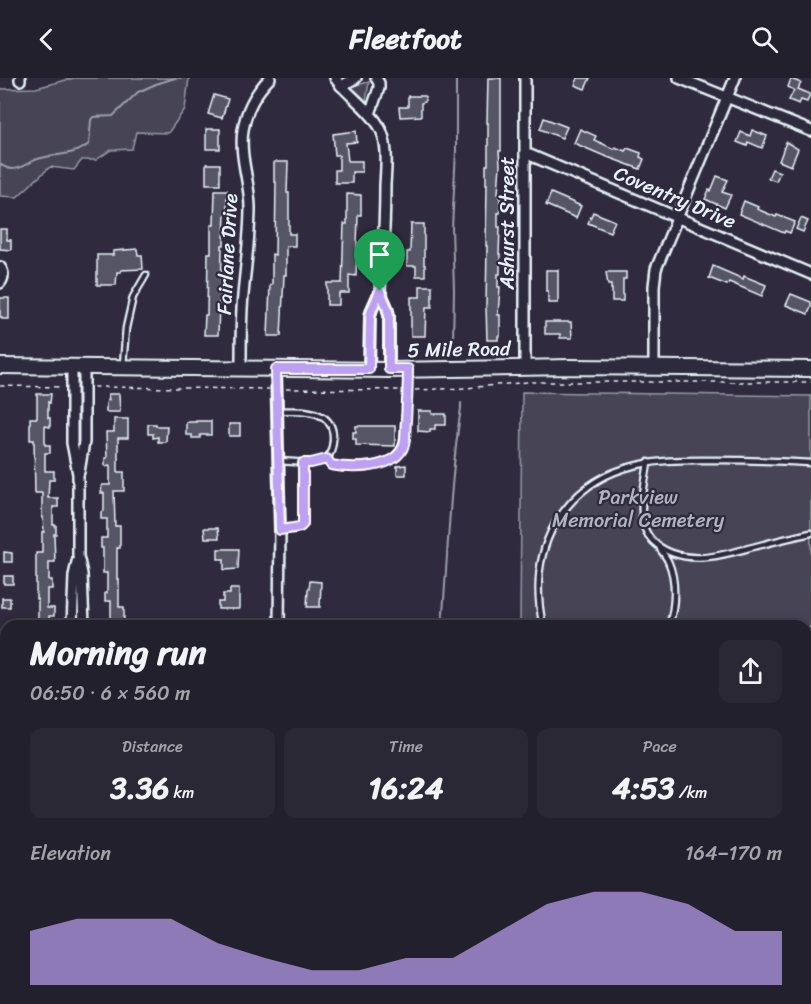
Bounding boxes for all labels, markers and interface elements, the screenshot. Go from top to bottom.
text: Fleetfoot [349,15,462,63]
icon: back [30,23,63,56]
icon: search [748,23,781,56]
street label: Ashurst Street [490,156,525,290]
street label: Coventry Drive [608,156,742,239]
street label: Fairlane Drive [207,192,248,316]
pin [354,229,405,291]
icon: arrive [363,238,396,271]
street label: 5 Mile Road [407,331,512,368]
park label: Parkview Memorial Cemetery [552,480,725,538]
text: Morning run [30,624,206,682]
button: share [719,640,782,703]
text: 06:50 · 6 × 560 m [30,676,190,711]
text: Distance [122,732,183,761]
text: Time [389,732,423,761]
text: Pace [643,732,677,761]
text: 3.36 [110,761,169,815]
text: 16:24 [368,761,444,815]
text: 4:53 [612,761,675,815]
text: km [169,778,194,807]
text: /km [675,778,707,807]
text: Elevation [30,836,111,871]
text: 164–170 m [685,836,782,871]

